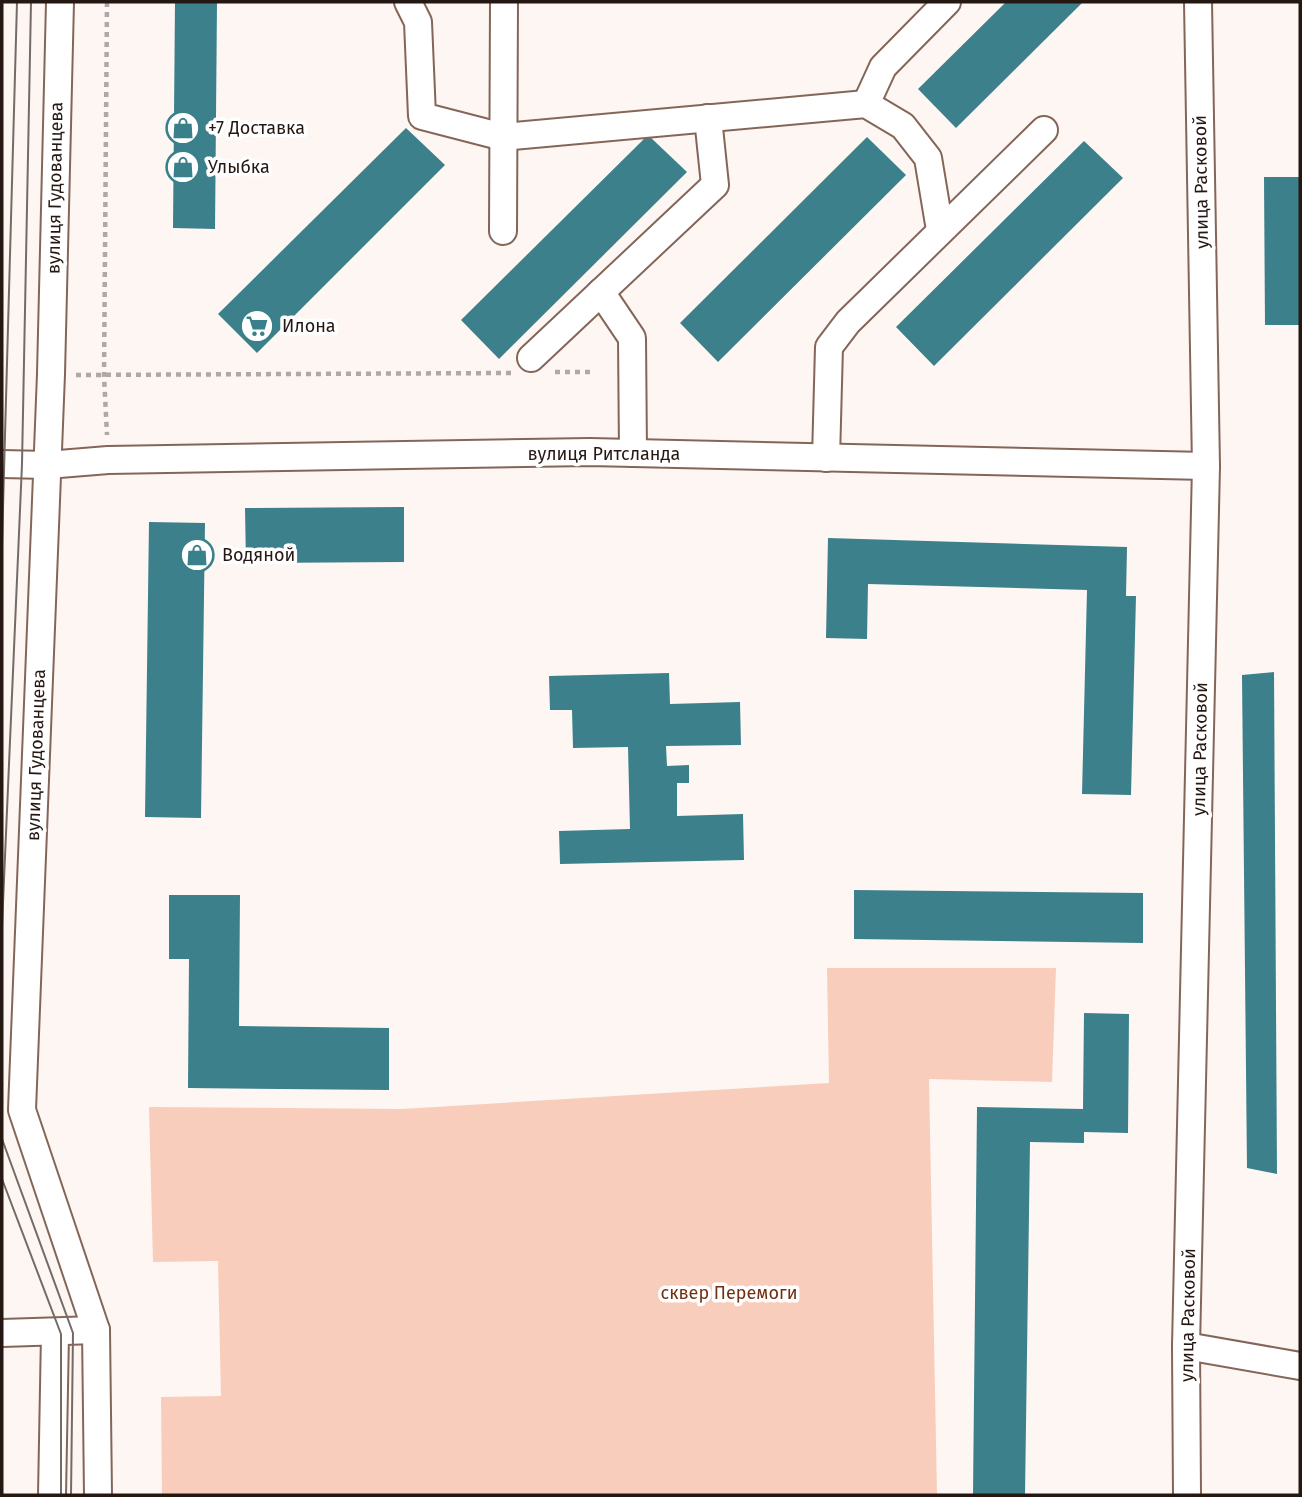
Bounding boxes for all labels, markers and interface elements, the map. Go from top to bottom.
street label: вулиця Гудованцева [42,102,68,274]
shop icon: +7 Доставка [164,109,202,147]
street label: улица Расковой [1189,115,1213,249]
place label: +7 Доставка [208,117,305,139]
shop icon: Улыбка [164,148,202,186]
place label: Улыбка [208,156,270,178]
supermarket icon: Илона [238,307,276,345]
place label: Илона [282,315,336,337]
street label: вулиця Ритсланда [528,443,680,465]
shop icon: Водяной [178,536,216,574]
place label: Водяной [222,544,295,566]
street label: вулиця Гудованцева [22,669,50,841]
street label: улица Расковой [1188,682,1212,816]
street label: улица Расковой [1176,1248,1200,1382]
park label: сквер Перемоги [661,1282,797,1304]

